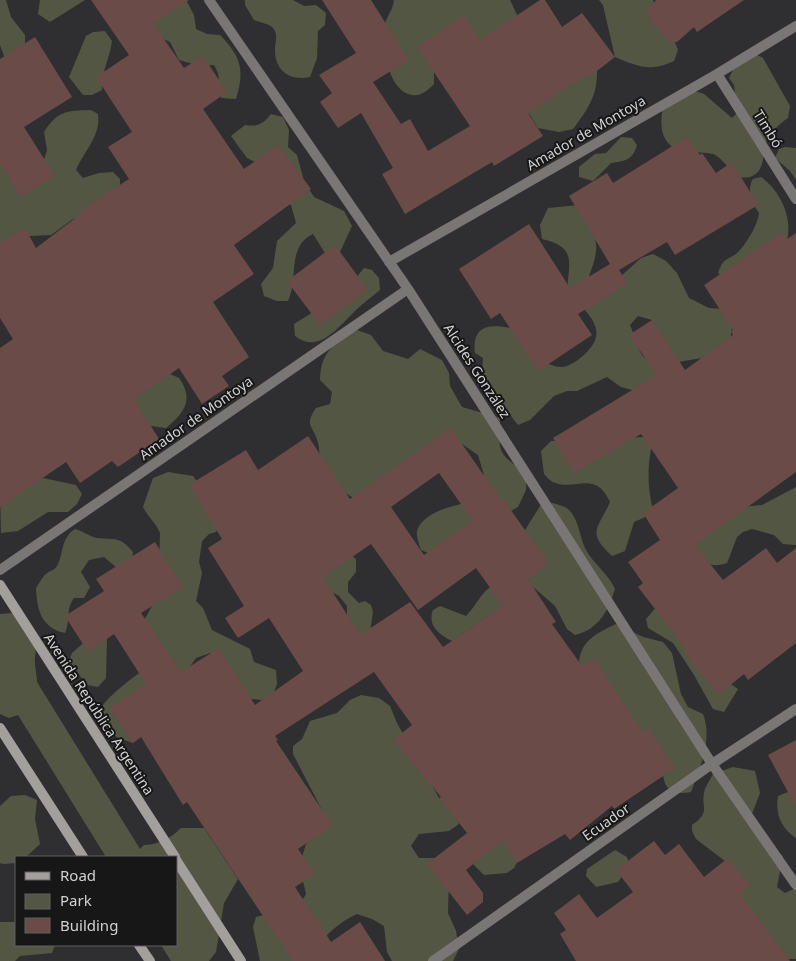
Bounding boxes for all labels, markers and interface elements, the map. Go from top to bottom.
street label: Amador de Montoya [523,91,649,174]
street label: Timbó [749,106,787,151]
street label: Alcides González [440,320,515,422]
street label: Amador de Montoya [135,371,256,464]
street label: Avenida República Argentina [40,629,159,798]
street label: Ecuador [578,798,633,845]
legend [15,856,178,946]
text: Road [60,865,96,885]
text: Park [60,890,92,910]
text: Building [60,915,118,935]

